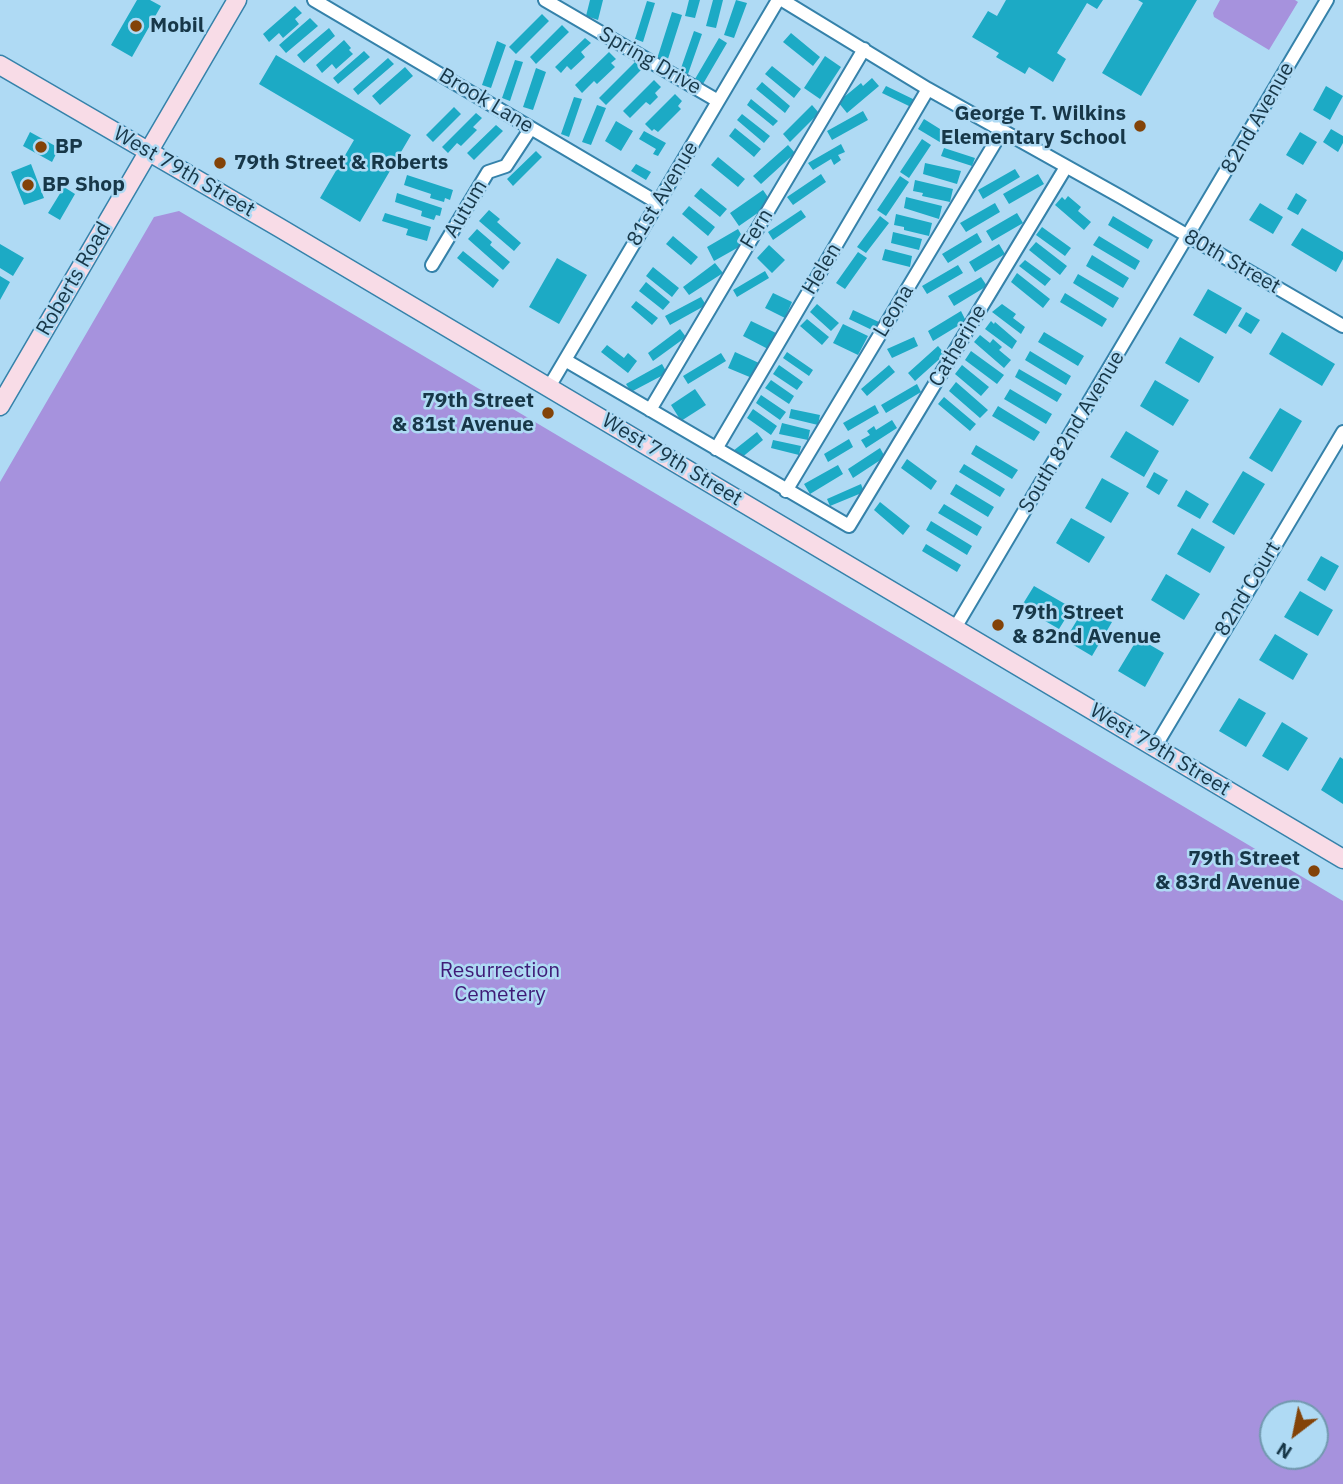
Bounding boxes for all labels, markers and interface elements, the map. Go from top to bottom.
place label: Mobil [150,13,204,39]
marker: Mobil [128,18,144,34]
street label: Spring Drive [594,22,706,100]
street label: 82nd Avenue [1216,58,1300,178]
street label: Brook Lane [434,63,538,139]
place label: George T. Wilkins Elementary School [941,101,1126,151]
marker: George T. Wilkins Elementary School [1132,118,1148,134]
street label: West 79th Street [109,121,259,223]
place label: BP [55,134,83,160]
street label: 81st Avenue [622,137,704,251]
marker: BP [33,139,49,155]
place label: 79th Street & Roberts [234,150,448,176]
marker: 79th Street & Roberts [212,155,228,171]
place label: BP Shop [42,172,125,198]
street label: Autum [439,176,493,242]
marker: BP Shop [20,177,36,193]
street label: Fern [735,204,779,254]
street label: Roberts Road [31,218,117,340]
street label: 80th Street [1179,224,1285,300]
street label: Helen [797,239,847,299]
street label: Leona [869,280,919,342]
street label: Catherine [924,300,992,392]
street label: South 82nd Avenue [1014,346,1130,518]
place label: 79th Street & 81st Avenue [392,388,534,438]
marker: 79th Street & 81st Avenue [540,405,556,421]
street label: West 79th Street [597,408,747,512]
street label: 82nd Court [1210,537,1286,641]
place label: 79th Street & 82nd Avenue [1012,600,1161,650]
marker: 79th Street & 82nd Avenue [990,617,1006,633]
street label: West 79th Street [1085,698,1235,802]
place label: 79th Street & 83rd Avenue [1155,846,1300,896]
marker: 79th Street & 83rd Avenue [1306,863,1322,879]
park label: Resurrection Cemetery [440,958,560,1008]
north arrow [1259,1400,1329,1470]
text: N [1272,1437,1296,1465]

